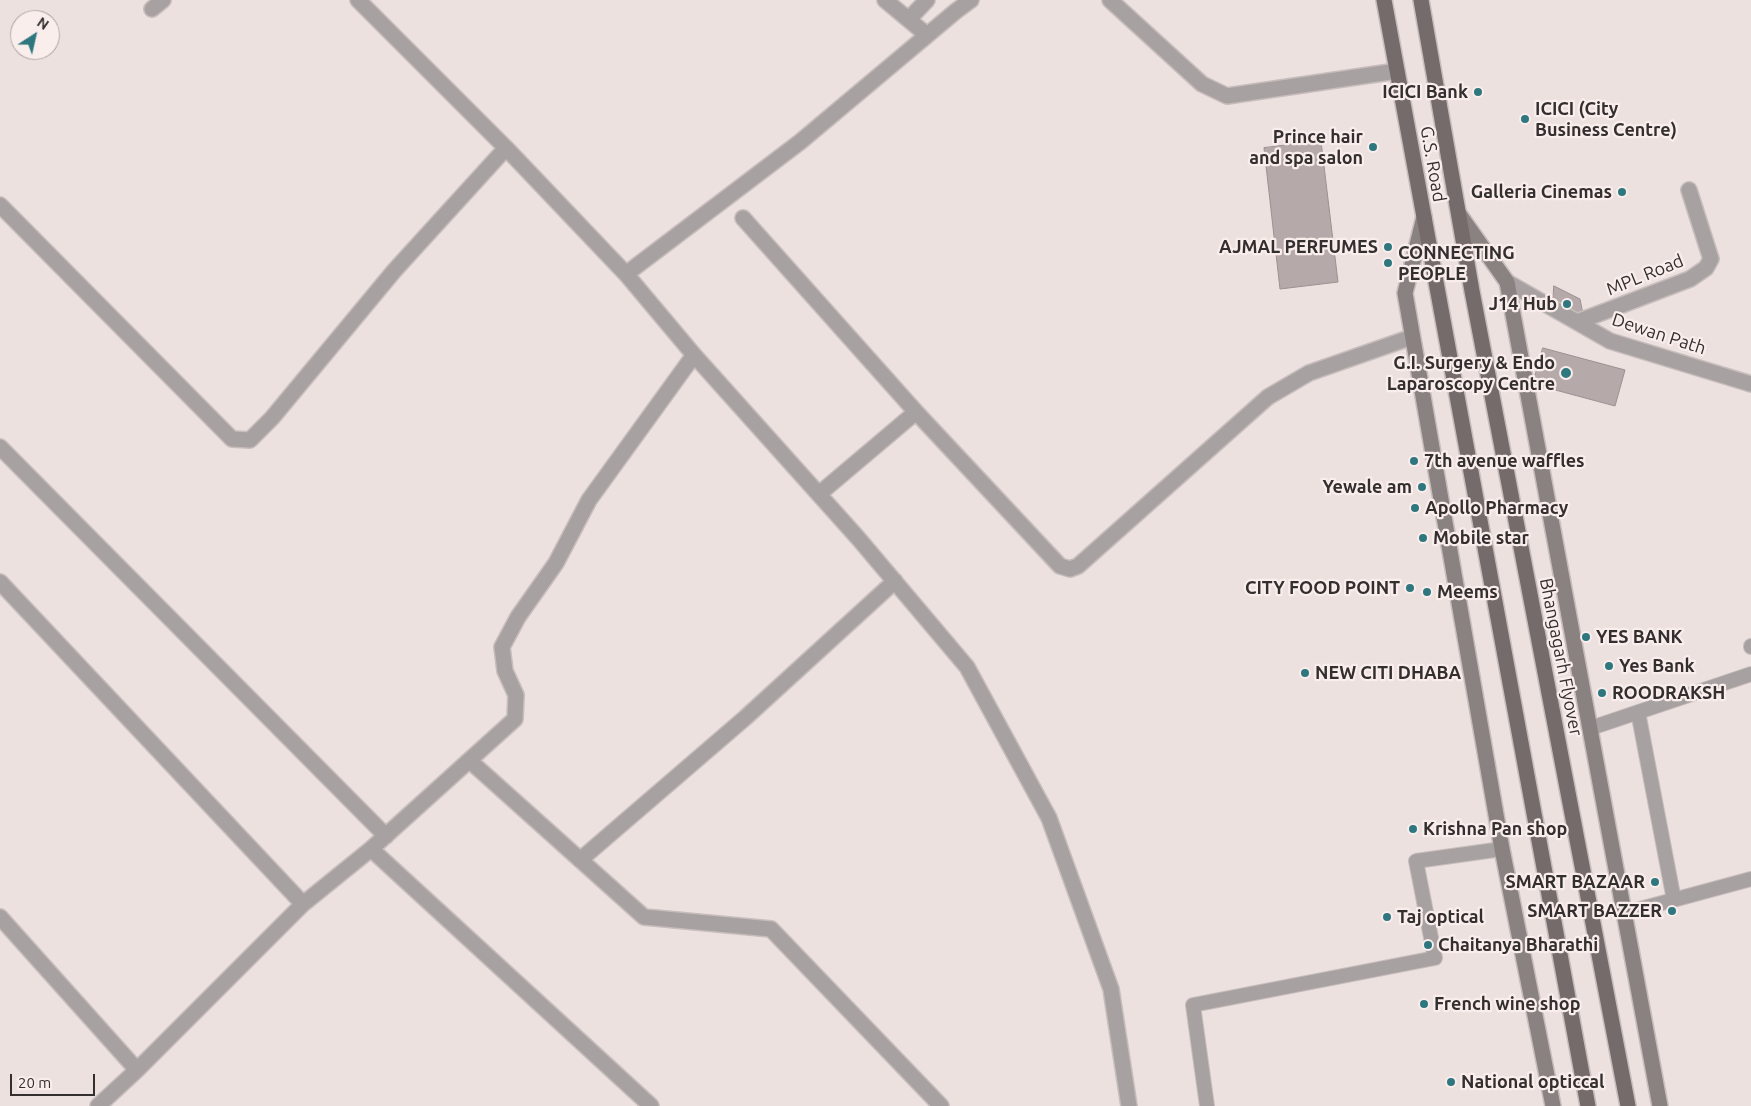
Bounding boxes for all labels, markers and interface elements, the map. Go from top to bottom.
north arrow [10,10,60,60]
text: N [34,14,52,33]
place label: ICICI Bank [1382,81,1468,103]
marker: ICICI Bank [1472,86,1484,98]
place label: ICICI (City Business Centre) [1535,98,1677,140]
marker: ICICI (City Business Centre) [1519,113,1531,125]
street label: G.S. Road [1416,124,1450,204]
place label: Prince hair and spa salon [1249,126,1363,168]
marker: Prince hair and spa salon [1367,141,1379,153]
place label: Galleria Cinemas [1471,181,1612,203]
marker: Galleria Cinemas [1616,186,1628,198]
place label: AJMAL PERFUMES [1219,236,1378,258]
marker: AJMAL PERFUMES [1382,241,1394,253]
place label: CONNECTING PEOPLE [1398,242,1515,284]
street label: MPL Road [1603,250,1687,300]
marker: CONNECTING PEOPLE [1382,257,1394,269]
place label: J14 Hub [1489,293,1557,315]
marker: J14 Hub [1561,298,1573,310]
street label: Dewan Path [1609,309,1709,359]
place label: G.I. Surgery & Endo Laparoscopy Centre [1387,352,1555,394]
marker: G.I. Surgery & Endo Laparoscopy Centre [1559,366,1573,380]
place label: 7th avenue waffles [1424,450,1585,472]
marker: 7th avenue waffles [1408,455,1420,467]
place label: Yewale am [1322,476,1412,498]
marker: Yewale am [1416,481,1428,493]
place label: Apollo Pharmacy [1425,497,1568,519]
marker: Apollo Pharmacy [1409,502,1421,514]
place label: Mobile star [1433,527,1529,549]
marker: Mobile star [1417,532,1429,544]
street label: Bhangagarh Flyover [1535,576,1587,738]
place label: CITY FOOD POINT [1245,577,1400,599]
place label: Meems [1437,581,1498,603]
marker: CITY FOOD POINT [1404,582,1416,594]
marker: Meems [1421,586,1433,598]
place label: YES BANK [1596,626,1683,648]
marker: YES BANK [1580,631,1592,643]
place label: Yes Bank [1619,655,1695,677]
marker: Yes Bank [1603,660,1615,672]
place label: NEW CITI DHABA [1315,662,1461,684]
marker: NEW CITI DHABA [1299,667,1311,679]
place label: ROODRAKSH [1612,682,1725,704]
marker: ROODRAKSH [1596,687,1608,699]
place label: Krishna Pan shop [1423,818,1567,840]
marker: Krishna Pan shop [1407,823,1419,835]
place label: SMART BAZAAR [1506,871,1645,893]
marker: SMART BAZAAR [1649,876,1661,888]
place label: SMART BAZZER [1527,900,1662,922]
marker: SMART BAZZER [1666,905,1678,917]
place label: Taj optical [1397,906,1484,928]
marker: Taj optical [1381,911,1393,923]
place label: Chaitanya Bharathi [1438,934,1598,956]
marker: Chaitanya Bharathi [1422,939,1434,951]
place label: French wine shop [1434,993,1580,1015]
marker: French wine shop [1418,998,1430,1010]
scale bar [12,1064,98,1096]
place label: National opticcal [1461,1071,1604,1093]
text: 20 m [18,1074,51,1091]
marker: National opticcal [1445,1076,1457,1088]

